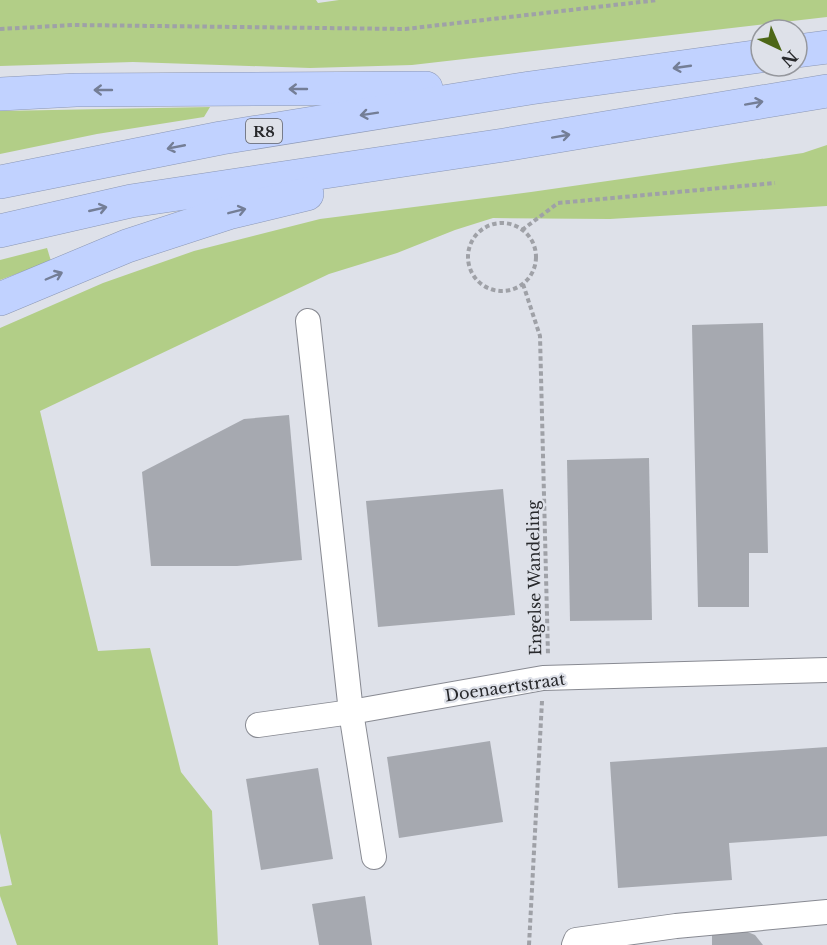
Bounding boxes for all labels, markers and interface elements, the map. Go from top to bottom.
north arrow [749,18,809,78]
text: N [777,46,802,71]
one-way arrow [673,61,693,72]
one-way arrow [288,83,308,95]
one-way arrow [93,84,113,96]
one-way arrow [743,97,763,108]
one-way arrow [359,109,379,120]
road number: R8 [246,119,282,143]
one-way arrow [551,130,571,141]
one-way arrow [167,142,187,153]
one-way arrow [88,202,107,214]
one-way arrow [228,204,247,216]
one-way arrow [44,270,63,281]
street label: Engelse Wandeling [523,500,545,656]
street label: Doenaertstraat [444,669,566,705]

